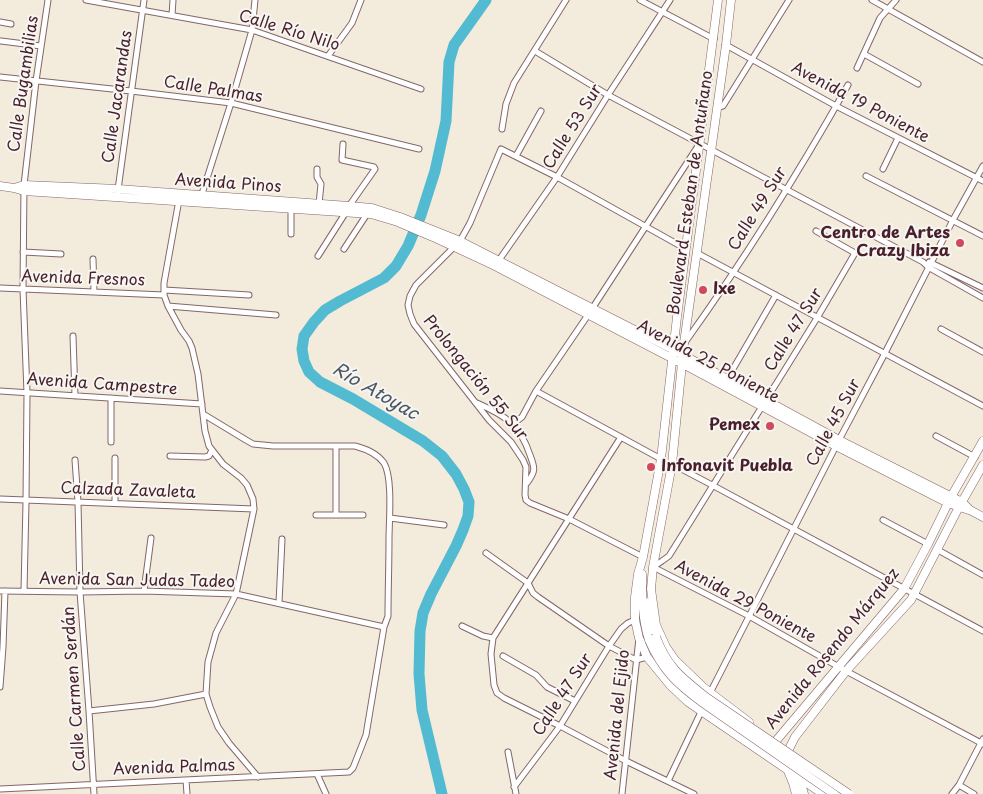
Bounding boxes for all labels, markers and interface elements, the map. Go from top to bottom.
street label: Calle Río Nilo [236,7,342,55]
street label: Calle Bugambilias [5,15,43,153]
street label: Calle Jacarandas [99,29,137,165]
street label: Avenida 19 Poniente [788,58,932,148]
street label: Boulevard Esteban de Antuñano [664,69,718,317]
street label: Calle Palmas [162,73,264,107]
street label: Calle 53 Sur [539,81,607,173]
street label: Calle 49 Sur [725,163,791,255]
street label: Avenida Pinos [174,171,282,197]
place label: Centro de Artes Crazy Ibiza [820,224,950,262]
marker: Centro de Artes Crazy Ibiza [954,237,966,249]
street label: Avenida Fresnos [21,267,145,291]
place label: Ixe [713,280,736,300]
marker: Ixe [697,284,709,296]
street label: Calle 47 Sur [761,285,827,375]
street label: Prolongación 55 Sur [419,312,531,444]
street label: Avenida 25 Poniente [634,316,782,408]
water label: Río Atoyac [328,359,422,425]
street label: Avenida Campestre [26,370,178,400]
street label: Calle 45 Sur [803,376,865,470]
place label: Pemex [709,416,760,436]
marker: Pemex [764,420,776,432]
place label: Infonavit Puebla [661,457,793,477]
marker: Infonavit Puebla [645,461,657,473]
street label: Calzada Zavaleta [60,479,196,503]
street label: Avenida 29 Poniente [671,557,819,647]
street label: Avenida Rosendo Márquez [762,565,904,733]
street label: Avenida San Judas Tadeo [39,570,235,592]
street label: Calle Carmen Serdán [60,606,90,772]
street label: Avenida del Ejido [602,649,634,781]
street label: Calle 47 Sur [529,650,597,740]
street label: Avenida Palmas [113,756,235,780]

